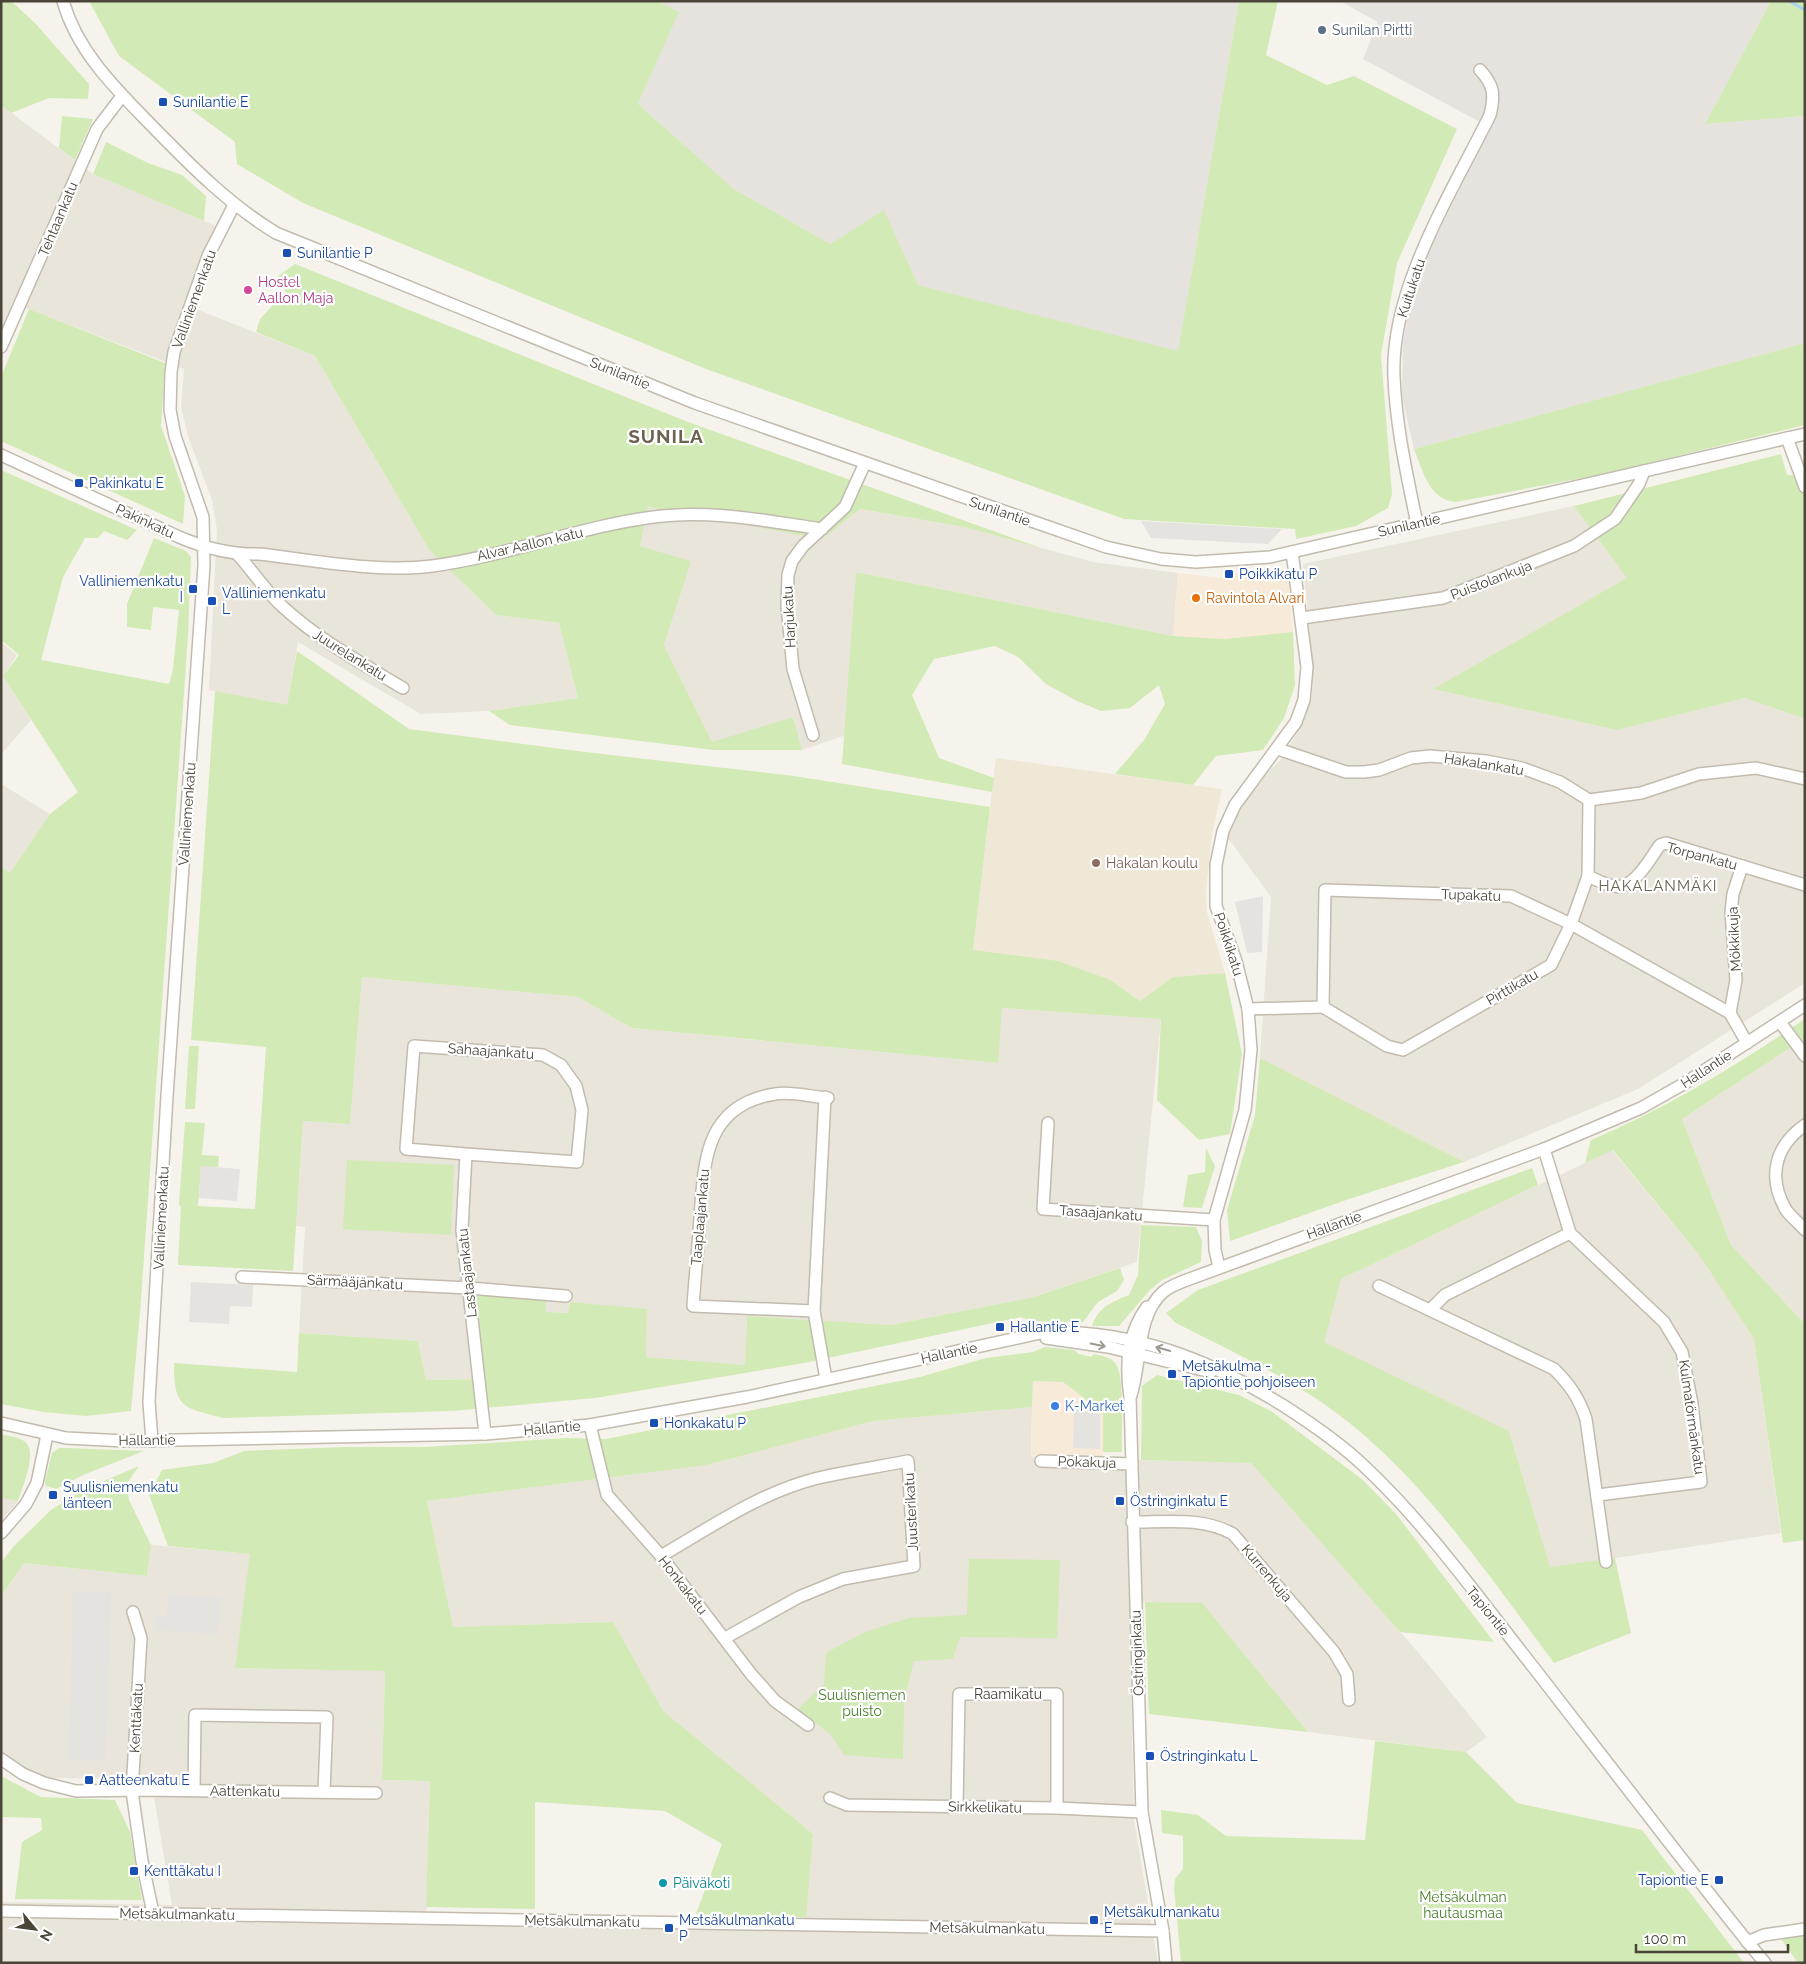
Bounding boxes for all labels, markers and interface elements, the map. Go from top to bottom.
place label: Sunilan Pirtti [1332,22,1412,38]
marker: Sunilan Pirtti [1316,24,1328,36]
place label: Sunilantie E [173,94,249,110]
marker: Sunilantie E [157,96,169,108]
street label: Tehtaankatu [35,179,81,259]
place label: Sunilantie P [297,245,373,261]
marker: Sunilantie P [281,247,293,259]
street label: Valliniemenkatu [169,248,219,350]
street label: Kuitukatu [1394,256,1428,320]
place label: Hostel Aallon Maja [258,274,333,306]
marker: Hostel Aallon Maja [242,284,254,296]
street label: Sunilantie [588,354,652,392]
district label: SUNILA [628,425,704,447]
place label: Pakinkatu E [89,475,164,491]
marker: Pakinkatu E [73,477,85,489]
street label: Sunilantie [967,493,1033,529]
street label: Pakinkatu [113,500,177,542]
street label: Sunilantie [1376,510,1442,540]
street label: Alvar Aallon katu [475,524,585,564]
street label: Puistolankuja [1448,557,1534,603]
place label: Poikkikatu P [1239,566,1317,582]
marker: Poikkikatu P [1223,568,1235,580]
place label: Valliniemenkatu I [79,573,183,605]
marker: Valliniemenkatu I [187,583,199,595]
place label: Valliniemenkatu L [222,585,326,617]
street label: Harjukatu [779,585,799,649]
place label: Ravintola Alvari [1206,590,1304,606]
marker: Ravintola Alvari [1190,592,1202,604]
marker: Valliniemenkatu L [206,595,218,607]
street label: Juurelankatu [310,626,390,684]
street label: Hakalankatu [1443,750,1525,778]
street label: Valliniemenkatu [175,762,199,866]
street label: Torpankatu [1665,839,1739,873]
place label: Hakalan koulu [1106,855,1198,871]
marker: Hakalan koulu [1090,857,1102,869]
district label: HAKALANMÄKI [1598,876,1718,895]
street label: Tupakatu [1441,886,1501,904]
street label: Mökkikuja [1724,906,1744,972]
street label: Poikkikatu [1211,910,1247,978]
street label: Pirttikatu [1483,966,1541,1008]
street label: Sahaajankatu [447,1040,535,1062]
street label: Hallantie [1678,1047,1734,1091]
street label: Valliniemenkatu [150,1166,172,1270]
street label: Taaplaajankatu [688,1168,712,1266]
street label: Tasaajankatu [1059,1202,1143,1224]
street label: Hallantie [1304,1208,1364,1242]
street label: Lastaajankatu [454,1228,480,1318]
street label: Särmääjänkatu [307,1271,403,1293]
place label: Hallantie E [1010,1319,1079,1335]
marker: Hallantie E [994,1321,1006,1333]
street label: Hallantie [919,1339,979,1367]
one-way arrow [1089,1340,1105,1350]
one-way arrow [1155,1343,1171,1353]
place label: Metsäkulma - Tapiontie pohjoiseen [1182,1358,1315,1390]
street label: Kulmatörmänkatu [1676,1359,1708,1475]
marker: Metsäkulma - Tapiontie pohjoiseen [1166,1368,1178,1380]
place label: K-Market [1065,1398,1125,1414]
marker: K-Market [1049,1400,1061,1412]
place label: Honkakatu P [664,1415,746,1431]
marker: Honkakatu P [648,1417,660,1429]
street label: Hallantie [523,1418,581,1438]
street label: Hallantie [118,1432,176,1448]
street label: Pokakuja [1058,1453,1116,1471]
street label: Juusterikatu [901,1472,921,1552]
place label: Suulisniemenkatu länteen [63,1479,178,1511]
marker: Suulisniemenkatu länteen [47,1489,59,1501]
place label: Östringinkatu E [1130,1491,1228,1509]
marker: Östringinkatu E [1114,1495,1126,1507]
street label: Kurrenkuja [1239,1541,1295,1605]
street label: Honkakatu [655,1553,711,1617]
street label: Tapiontie [1463,1583,1513,1639]
street label: Östringinkatu [1126,1610,1146,1696]
street label: Kenttäkatu [126,1683,146,1753]
street label: Raamikatu [974,1686,1042,1702]
park label: Suulisniemen puisto [818,1687,906,1719]
place label: Östringinkatu L [1160,1746,1258,1764]
marker: Östringinkatu L [1144,1750,1156,1762]
place label: Aatteenkatu E [99,1772,190,1788]
marker: Aatteenkatu E [83,1774,95,1786]
street label: Aattenkatu [210,1782,280,1800]
street label: Sirkkelikatu [948,1798,1022,1816]
place label: Kenttäkatu I [144,1863,221,1879]
marker: Kenttäkatu I [128,1865,140,1877]
place label: Tapiontie E [1638,1872,1709,1888]
marker: Tapiontie E [1713,1874,1725,1886]
place label: Päiväkoti [673,1875,730,1891]
marker: Päiväkoti [657,1877,669,1889]
park label: Metsäkulman hautausmaa [1419,1889,1507,1921]
north arrow [10,1904,60,1954]
place label: Metsäkulmankatu E [1104,1904,1220,1936]
street label: Metsäkulmankatu [119,1905,235,1923]
street label: Metsäkulmankatu [524,1912,640,1930]
place label: Metsäkulmankatu P [679,1912,795,1944]
marker: Metsäkulmankatu E [1088,1914,1100,1926]
street label: Metsäkulmankatu [929,1919,1045,1937]
marker: Metsäkulmankatu P [663,1922,675,1934]
scale bar [1636,1922,1788,1954]
text: N [37,1927,56,1944]
text: 100 m [1644,1930,1686,1948]

